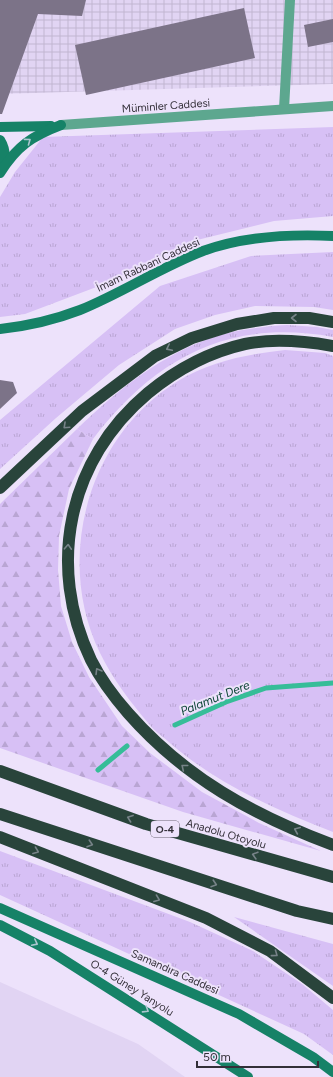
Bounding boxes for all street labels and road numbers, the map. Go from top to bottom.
street label: Müminler Caddesi [121,96,211,116]
street label: İmam Rabbani Caddesi [94,235,202,295]
street label: Anadolu Otoyolu [184,816,268,852]
road number: O-4 [151,821,179,837]
street label: Samandıra Caddesi [129,947,221,997]
street label: O-4 Güney Yanyolu [88,957,176,1019]

